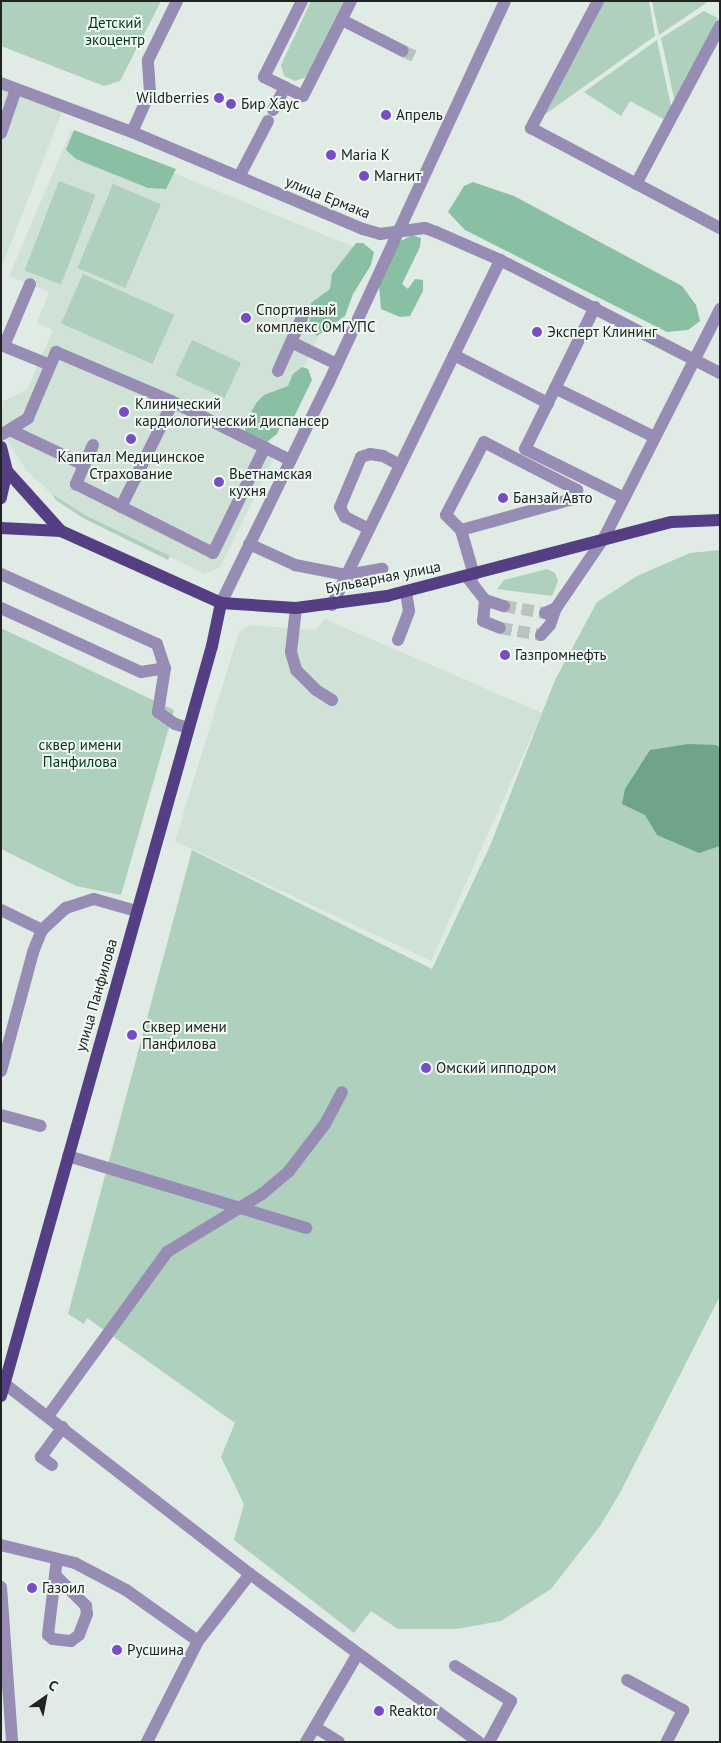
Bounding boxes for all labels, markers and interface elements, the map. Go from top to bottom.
park label: Детский экоцентр [85,13,145,48]
place label: Wildberries [136,89,209,107]
marker: Wildberries [213,92,225,104]
place label: Бир Хаус [241,95,300,113]
marker: Бир Хаус [225,98,237,110]
place label: Апрель [396,106,443,124]
marker: Апрель [380,109,392,121]
place label: Maria K [341,146,390,164]
marker: Maria K [325,149,337,161]
place label: Магнит [374,167,421,185]
marker: Магнит [358,170,370,182]
street label: улица Ермака [283,172,373,222]
place label: Спортивный комплекс ОмГУПС [256,300,375,335]
marker: Спортивный комплекс ОмГУПС [240,312,252,324]
place label: Эксперт Клининг [547,323,658,341]
marker: Эксперт Клининг [531,326,543,338]
place label: Клинический кардиологический диспансер [135,394,329,429]
marker: Клинический кардиологический диспансер [117,405,131,419]
marker: Капитал Медицинское Страхование [125,433,137,445]
place label: Капитал Медицинское Страхование [57,447,205,482]
place label: Вьетнамская кухня [229,464,312,499]
marker: Вьетнамская кухня [213,476,225,488]
place label: Банзай Авто [513,489,593,507]
marker: Банзай Авто [497,492,509,504]
street label: Бульварная улица [324,557,442,597]
place label: Газпромнефть [515,646,606,664]
marker: Газпромнефть [499,649,511,661]
park label: сквер имени Панфилова [39,735,121,770]
street label: улица Панфилова [71,937,121,1053]
place label: Сквер имени Панфилова [142,1017,227,1052]
marker: Сквер имени Панфилова [126,1029,138,1041]
place label: Омский ипподром [436,1059,556,1077]
marker: Омский ипподром [420,1062,432,1074]
place label: Газоил [42,1579,85,1597]
marker: Газоил [26,1582,38,1594]
place label: Русшина [127,1641,184,1659]
marker: Русшина [111,1644,123,1656]
north arrow [20,1673,70,1723]
text: С [45,1676,61,1695]
place label: Reaktor [389,1702,438,1720]
marker: Reaktor [373,1705,385,1717]

